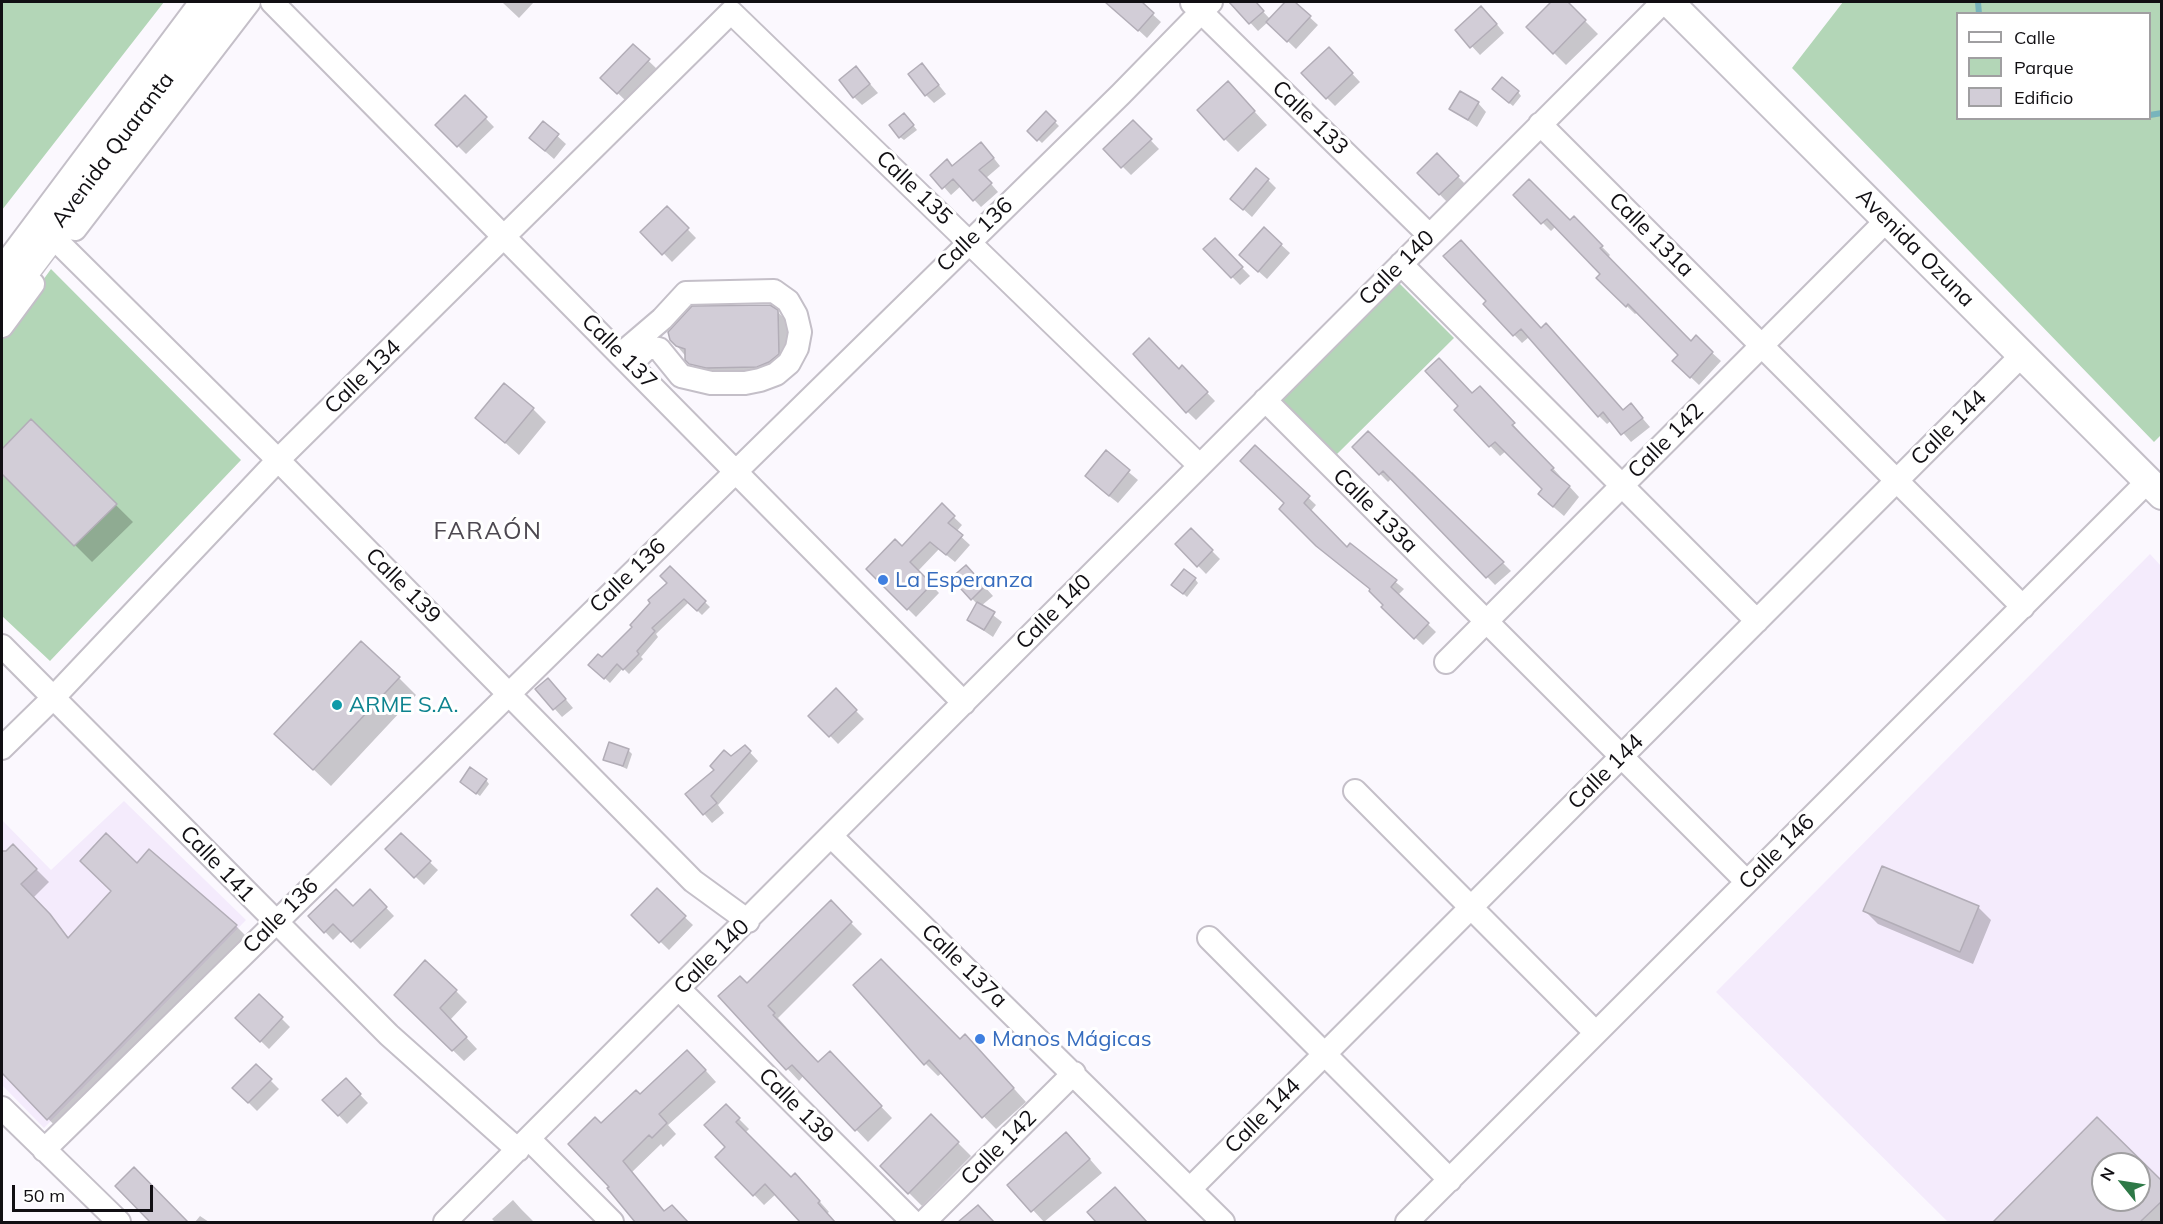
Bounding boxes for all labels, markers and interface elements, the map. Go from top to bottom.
legend [1956,12,2151,120]
text: Calle [2014,26,2055,49]
text: Parque [2014,56,2073,79]
street label: Avenida Quaranta [46,67,180,233]
street label: Calle 133 [1266,75,1354,161]
text: Edificio [2014,86,2073,109]
street label: Calle 135 [870,145,958,231]
street label: Avenida Ozuna [1850,183,1980,313]
street label: Calle 131a [1603,187,1699,283]
street label: Calle 136 [931,192,1019,278]
street label: Calle 140 [1354,225,1440,311]
street label: Calle 137 [576,309,662,395]
street label: Calle 134 [319,334,407,420]
street label: Calle 144 [1906,385,1992,471]
street label: Calle 142 [1623,398,1709,484]
street label: Calle 133a [1327,463,1423,559]
district label: FARAÓN [434,518,542,546]
street label: Calle 136 [584,533,672,619]
street label: Calle 139 [360,543,446,629]
place label: La Esperanza [895,567,1033,593]
street label: Calle 140 [1011,569,1097,655]
marker: La Esperanza [876,573,890,587]
place label: ARME S.A. [349,692,459,718]
marker: ARME S.A. [330,698,344,712]
street label: Calle 144 [1563,729,1649,815]
street label: Calle 146 [1734,809,1820,895]
street label: Calle 141 [174,820,260,908]
street label: Calle 136 [238,873,324,959]
street label: Calle 140 [669,914,755,1000]
street label: Calle 137a [916,919,1012,1013]
place label: Manos Mágicas [992,1026,1152,1052]
marker: Manos Mágicas [973,1032,987,1046]
street label: Calle 139 [753,1063,839,1149]
street label: Calle 144 [1220,1073,1306,1159]
street label: Calle 142 [956,1105,1042,1191]
north arrow [2091,1152,2151,1212]
text: N [2095,1164,2119,1184]
scale bar [15,1173,156,1211]
text: 50 m [23,1184,65,1207]

